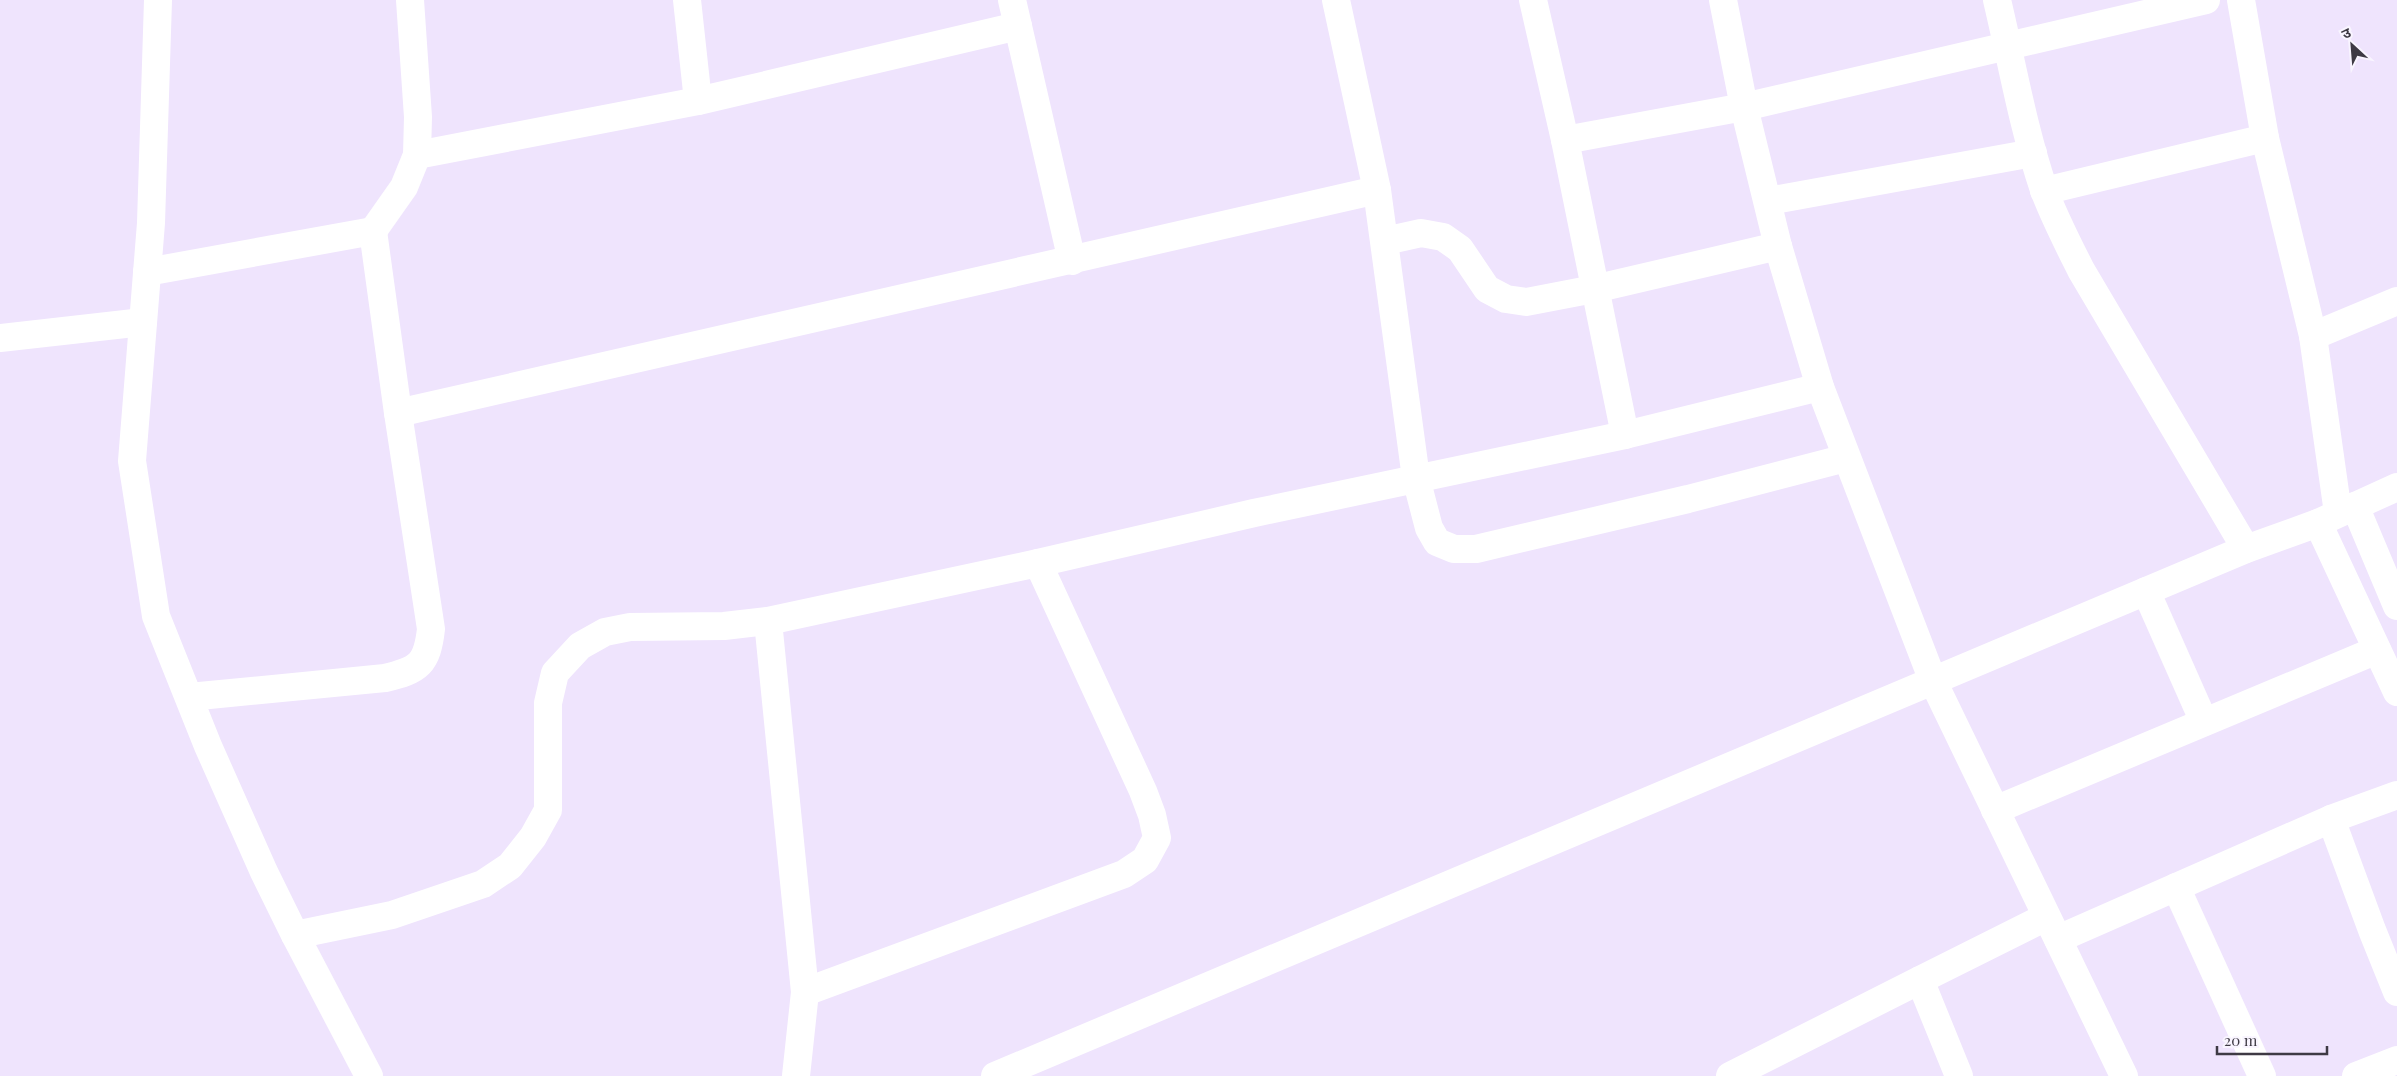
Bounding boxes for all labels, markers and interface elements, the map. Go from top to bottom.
north arrow [2327,20,2377,70]
text: उ [2338,22,2355,43]
scale bar [2217,1024,2327,1056]
text: 20 m [2224,1030,2258,1050]

